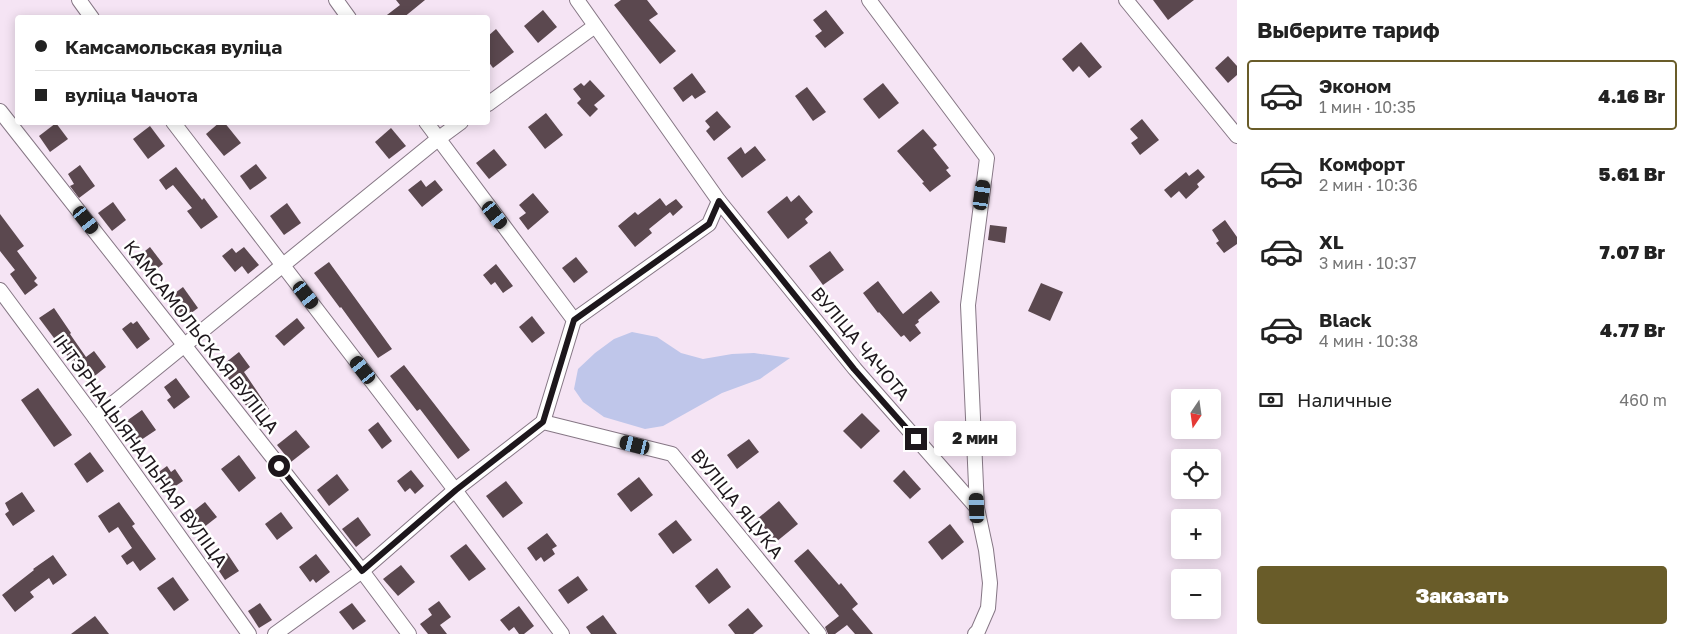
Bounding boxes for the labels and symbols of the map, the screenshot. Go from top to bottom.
car [972,179,991,211]
car [479,199,510,231]
car [70,204,101,236]
street label: КАМСАМОЛЬСКАЯ ВУЛІЦА [119,235,284,437]
car [290,279,321,311]
street label: ВУЛІЦА ЧАЧОТА [807,282,915,405]
street label: ІНТЭРНАЦЫЯНАЛЬНАЯ ВУЛІЦА [49,330,233,571]
car [347,354,378,386]
north arrow [1171,389,1221,439]
callout: 2 мин [934,422,1016,456]
route end [905,428,927,450]
car [618,434,651,456]
street label: ВУЛІЦА ЯЦУКА [687,444,789,563]
route start [268,455,290,477]
car [968,493,985,523]

